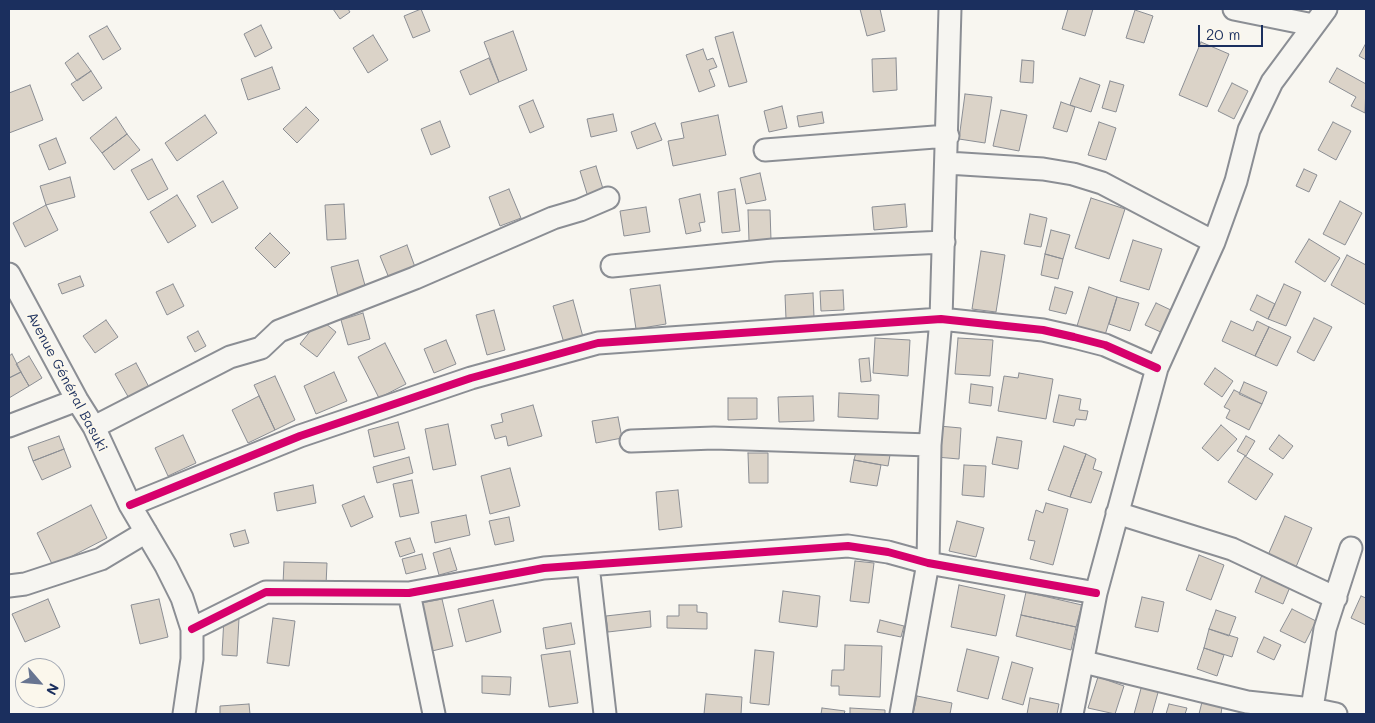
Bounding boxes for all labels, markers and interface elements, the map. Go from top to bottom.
scale bar [1200,15,1265,47]
text: 20 m [1206,24,1240,44]
street label: Avenue Général Basuki [23,309,111,455]
north arrow [15,658,65,708]
text: N [42,681,64,699]

